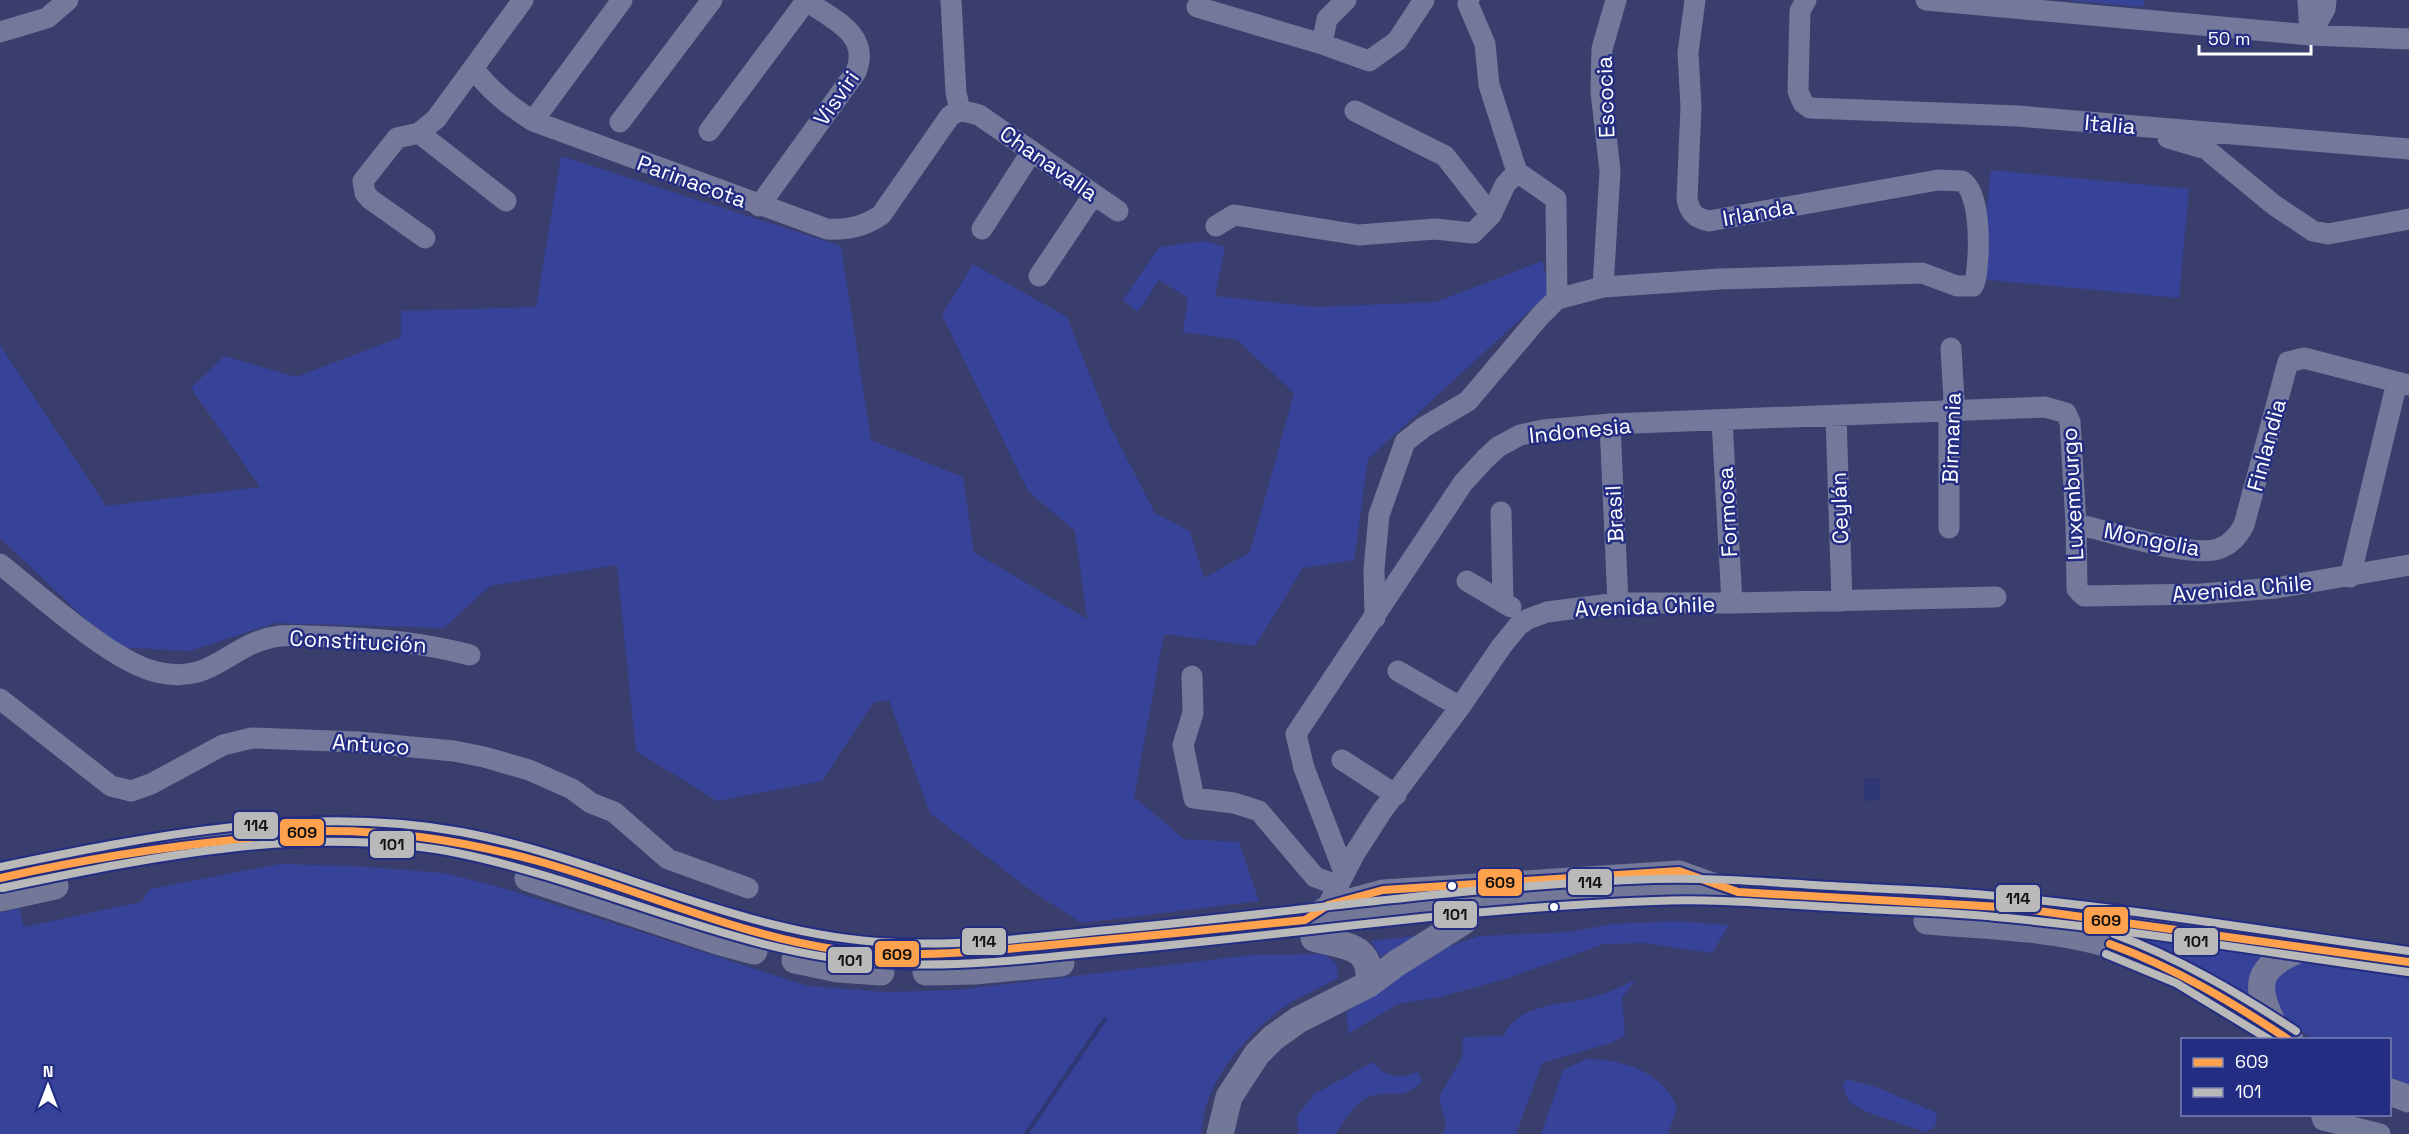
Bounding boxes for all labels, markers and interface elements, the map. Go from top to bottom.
scale bar [2199,18,2312,56]
text: 50 m [2208,27,2250,50]
street label: Escocia [1590,55,1620,138]
street label: Visviri [807,65,865,131]
street label: Italia [2083,108,2137,140]
street label: Chanavalla [995,119,1104,207]
street label: Parinacota [634,148,751,214]
street label: Irlanda [1720,192,1796,232]
street label: Birmania [1935,392,1967,484]
street label: Finlandia [2240,395,2292,494]
street label: Indonesia [1527,411,1633,449]
street label: Luxemburgo [2055,427,2089,561]
street label: Formosa [1711,466,1743,558]
street label: Ceylán [1824,471,1854,545]
street label: Brasil [1599,485,1629,543]
street label: Mongolia [2102,516,2203,562]
street label: Avenida Chile [2171,568,2313,608]
street label: Avenida Chile [1574,590,1716,622]
street label: Constitución [289,623,427,659]
street label: Antuco [331,727,411,761]
line badge: 114 [233,811,279,840]
text: 114 [244,815,268,836]
line badge: 609 [279,818,325,847]
text: 609 [287,822,317,843]
line badge: 101 [369,830,415,859]
text: 101 [380,834,404,855]
line badge: 609 [1477,868,1523,897]
line badge: 114 [1567,868,1613,896]
text: 609 [1485,872,1515,893]
text: 114 [1578,872,1602,893]
unlabelled marker [1446,880,1458,892]
line badge: 114 [1995,884,2041,913]
text: 114 [2006,888,2030,909]
line badge: 101 [1433,900,1478,929]
unlabelled marker [1548,901,1560,913]
text: 101 [1443,904,1467,925]
line badge: 609 [2083,906,2129,935]
text: 609 [2091,910,2121,931]
line badge: 114 [961,927,1007,956]
line badge: 101 [2173,927,2219,956]
text: 114 [972,931,996,952]
text: 101 [2184,931,2208,952]
line badge: 609 [874,940,920,968]
text: 609 [882,944,912,965]
line badge: 101 [827,946,873,974]
text: 101 [838,950,862,971]
legend [2181,1038,2391,1116]
text: 609 [2235,1050,2269,1073]
north arrow [18,1056,78,1116]
text: N [43,1061,53,1082]
text: 101 [2235,1080,2262,1103]

